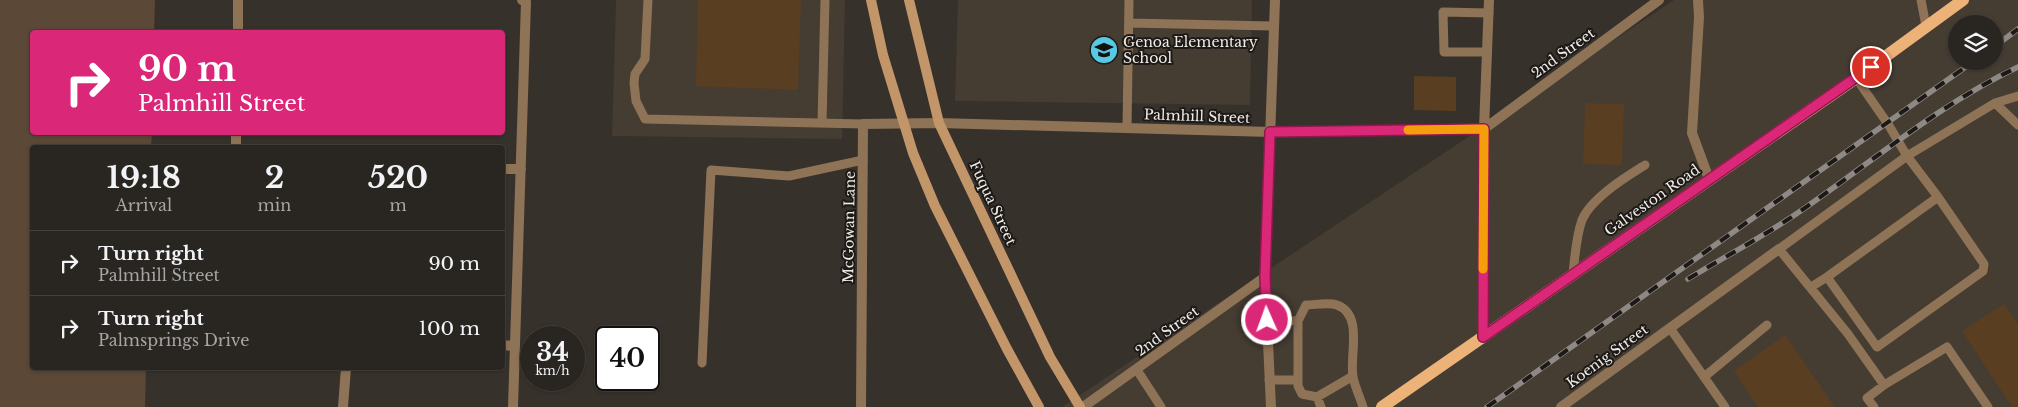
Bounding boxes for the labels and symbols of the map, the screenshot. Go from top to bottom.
street label: 2nd Street [1528,24,1599,82]
place label: Genoa Elementary School [1123,33,1258,67]
school or university icon: Genoa Elementary School [1089,35,1119,65]
pin [1850,46,1892,88]
street label: Palmhill Street [1144,105,1251,127]
street label: Fuqua Street [966,158,1021,249]
street label: Galveston Road [1601,160,1704,240]
street label: McGowan Lane [839,171,859,283]
position arrow [1240,293,1292,345]
street label: 2nd Street [1132,302,1203,360]
street label: Koenig Street [1563,320,1652,392]
speed limit sign: 40 [595,326,660,391]

